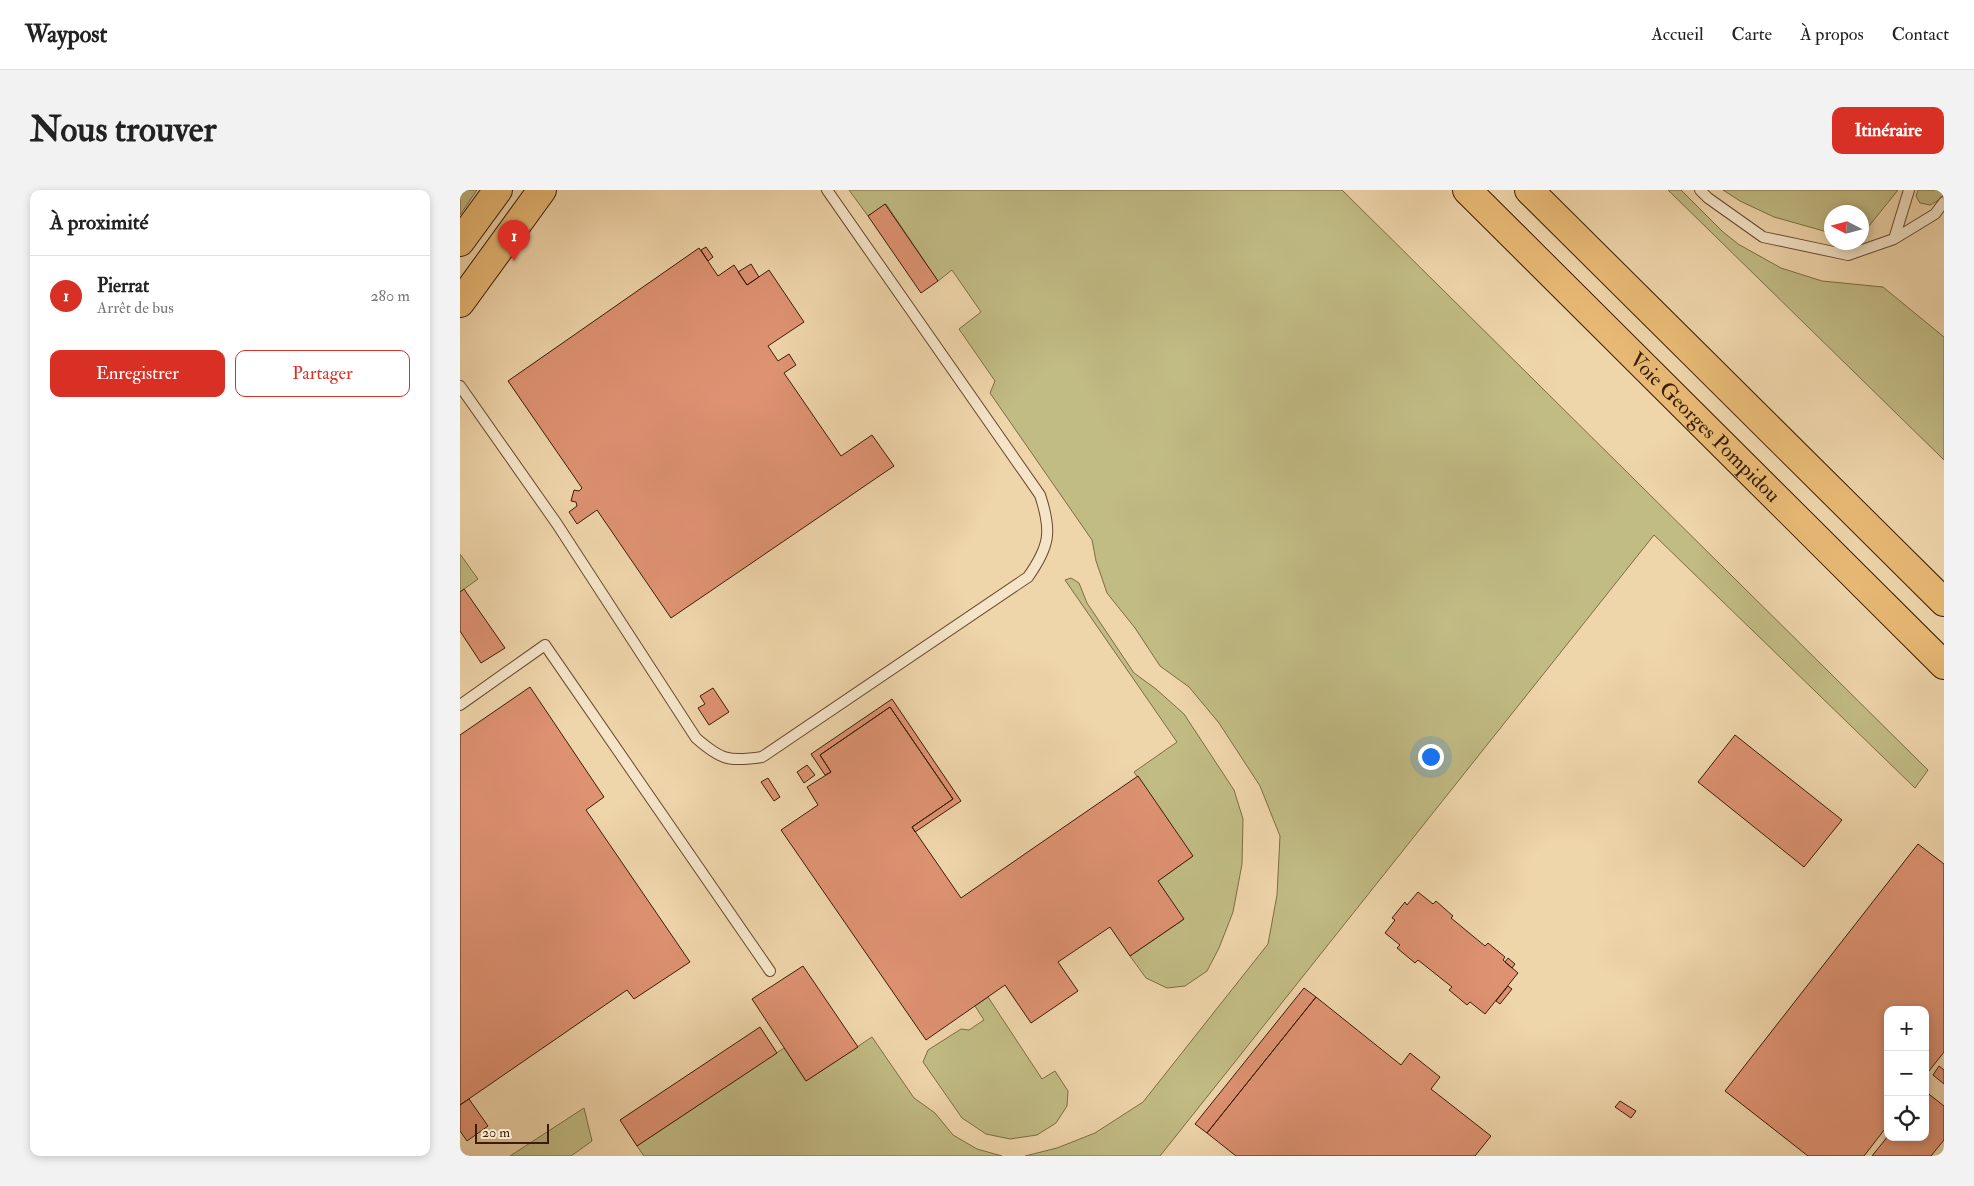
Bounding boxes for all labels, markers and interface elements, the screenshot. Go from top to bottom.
text: Waypost [25,19,107,50]
text: Accueil [1651,23,1704,46]
text: Carte [1732,23,1772,46]
text: À propos [1800,23,1864,46]
text: Contact [1892,23,1949,46]
button: Itinéraire [1832,107,1944,154]
text: Nous trouver [30,108,217,152]
north arrow [1824,205,1869,250]
text: À proximité [50,209,148,236]
pin: 1 [498,220,530,261]
text: Pierrat [97,274,149,298]
text: 1 [63,286,69,306]
text: 280 m [370,286,410,306]
text: Arrêt de bus [97,298,174,318]
street label: Voie Georges Pompidou [1624,346,1786,508]
button: Enregistrer [50,350,225,397]
button: Partager [235,350,410,397]
your location [1418,744,1444,770]
map controls [1884,1006,1929,1141]
button: + [1884,1006,1929,1051]
button: − [1884,1051,1929,1096]
button: locate [1884,1096,1929,1141]
scale bar [475,1121,549,1144]
text: 20 m [482,1124,510,1141]

